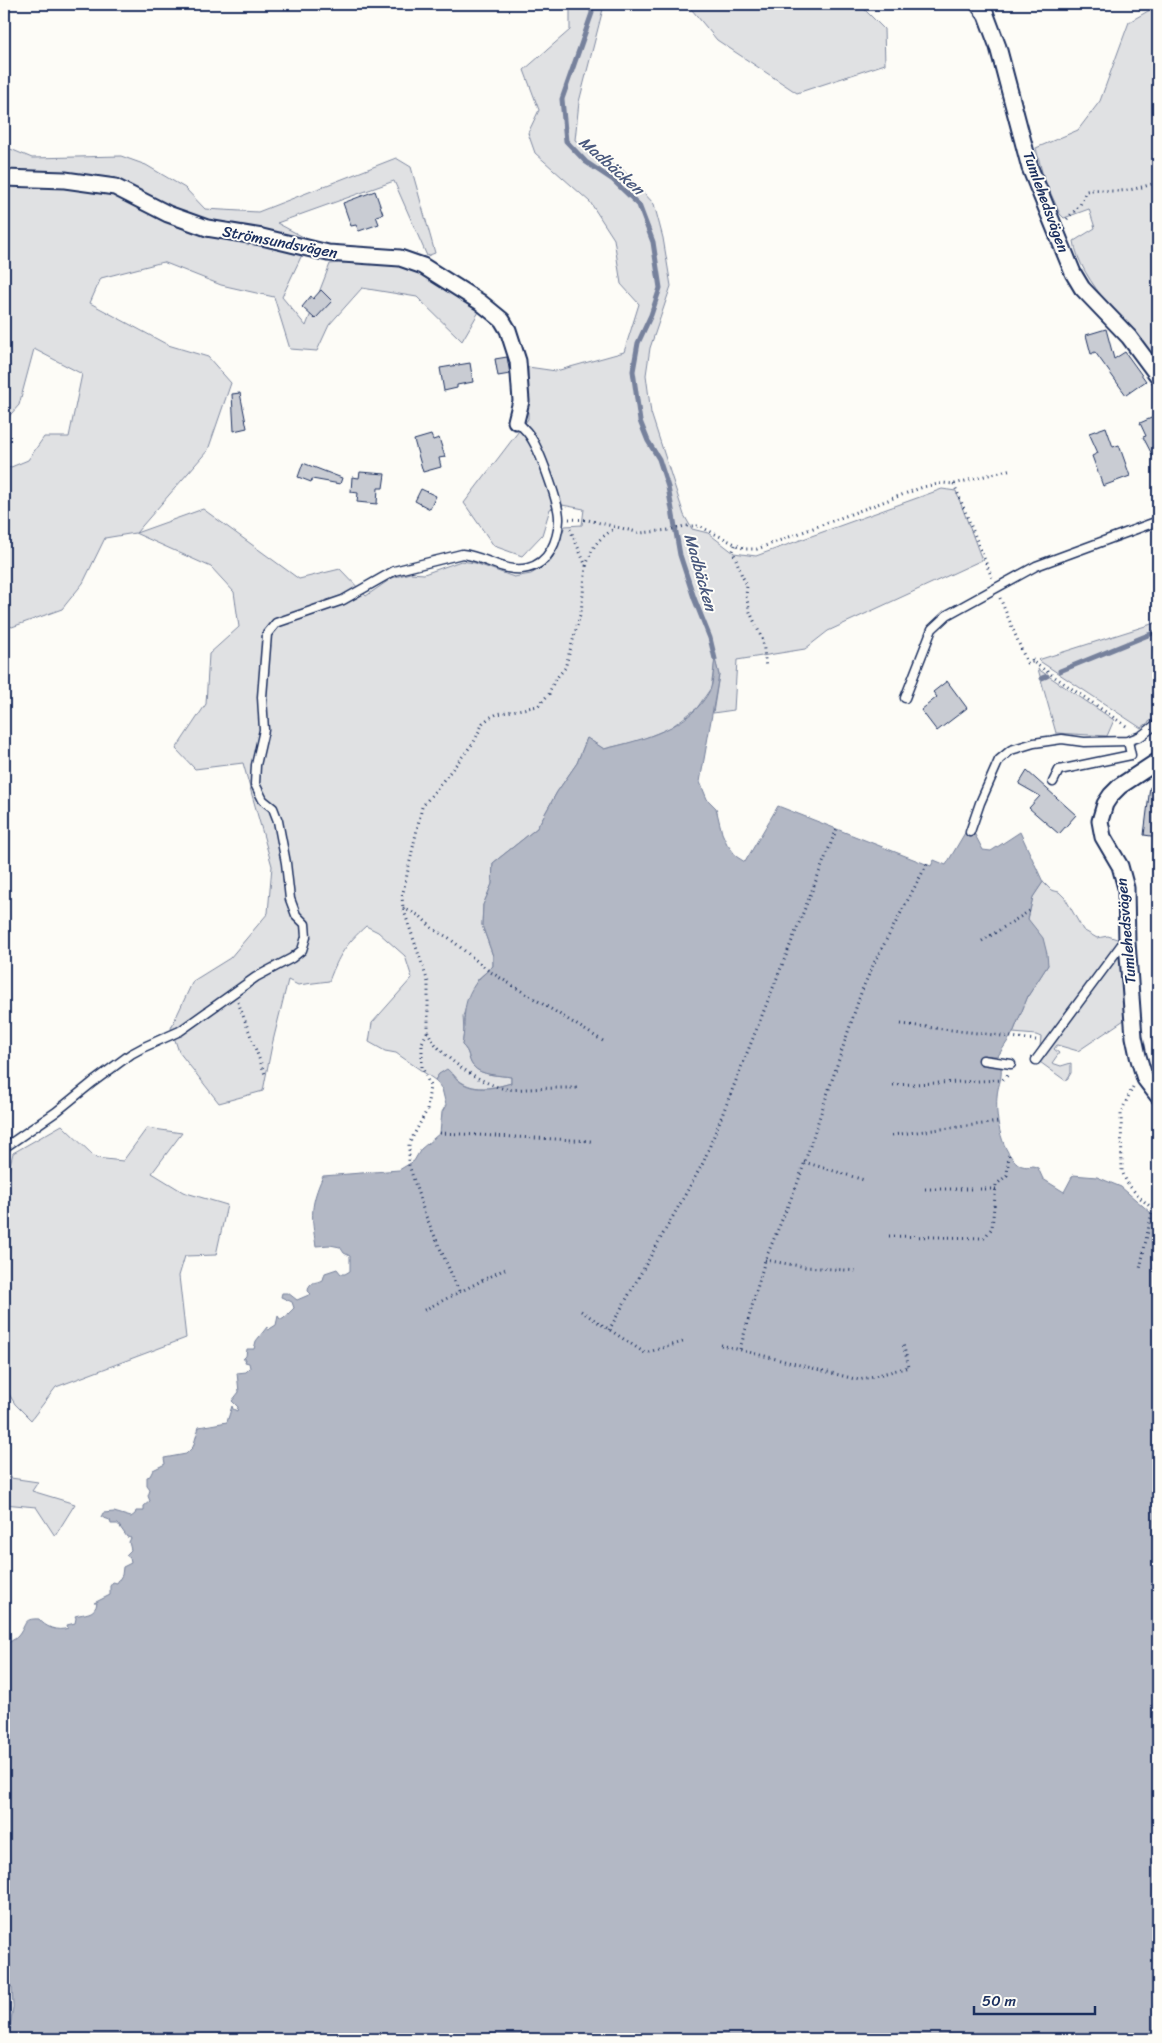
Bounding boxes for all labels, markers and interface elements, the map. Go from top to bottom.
water label: Madbäcken [572,128,653,204]
street label: Tumlehedsvägen [1016,148,1076,256]
street label: Strömsundsvägen [220,218,340,266]
water label: Madbäcken [676,530,726,617]
street label: Tumlehedsvägen [1108,877,1144,985]
scale bar [974,1983,1096,2015]
text: 50 m [982,1988,1017,2014]

